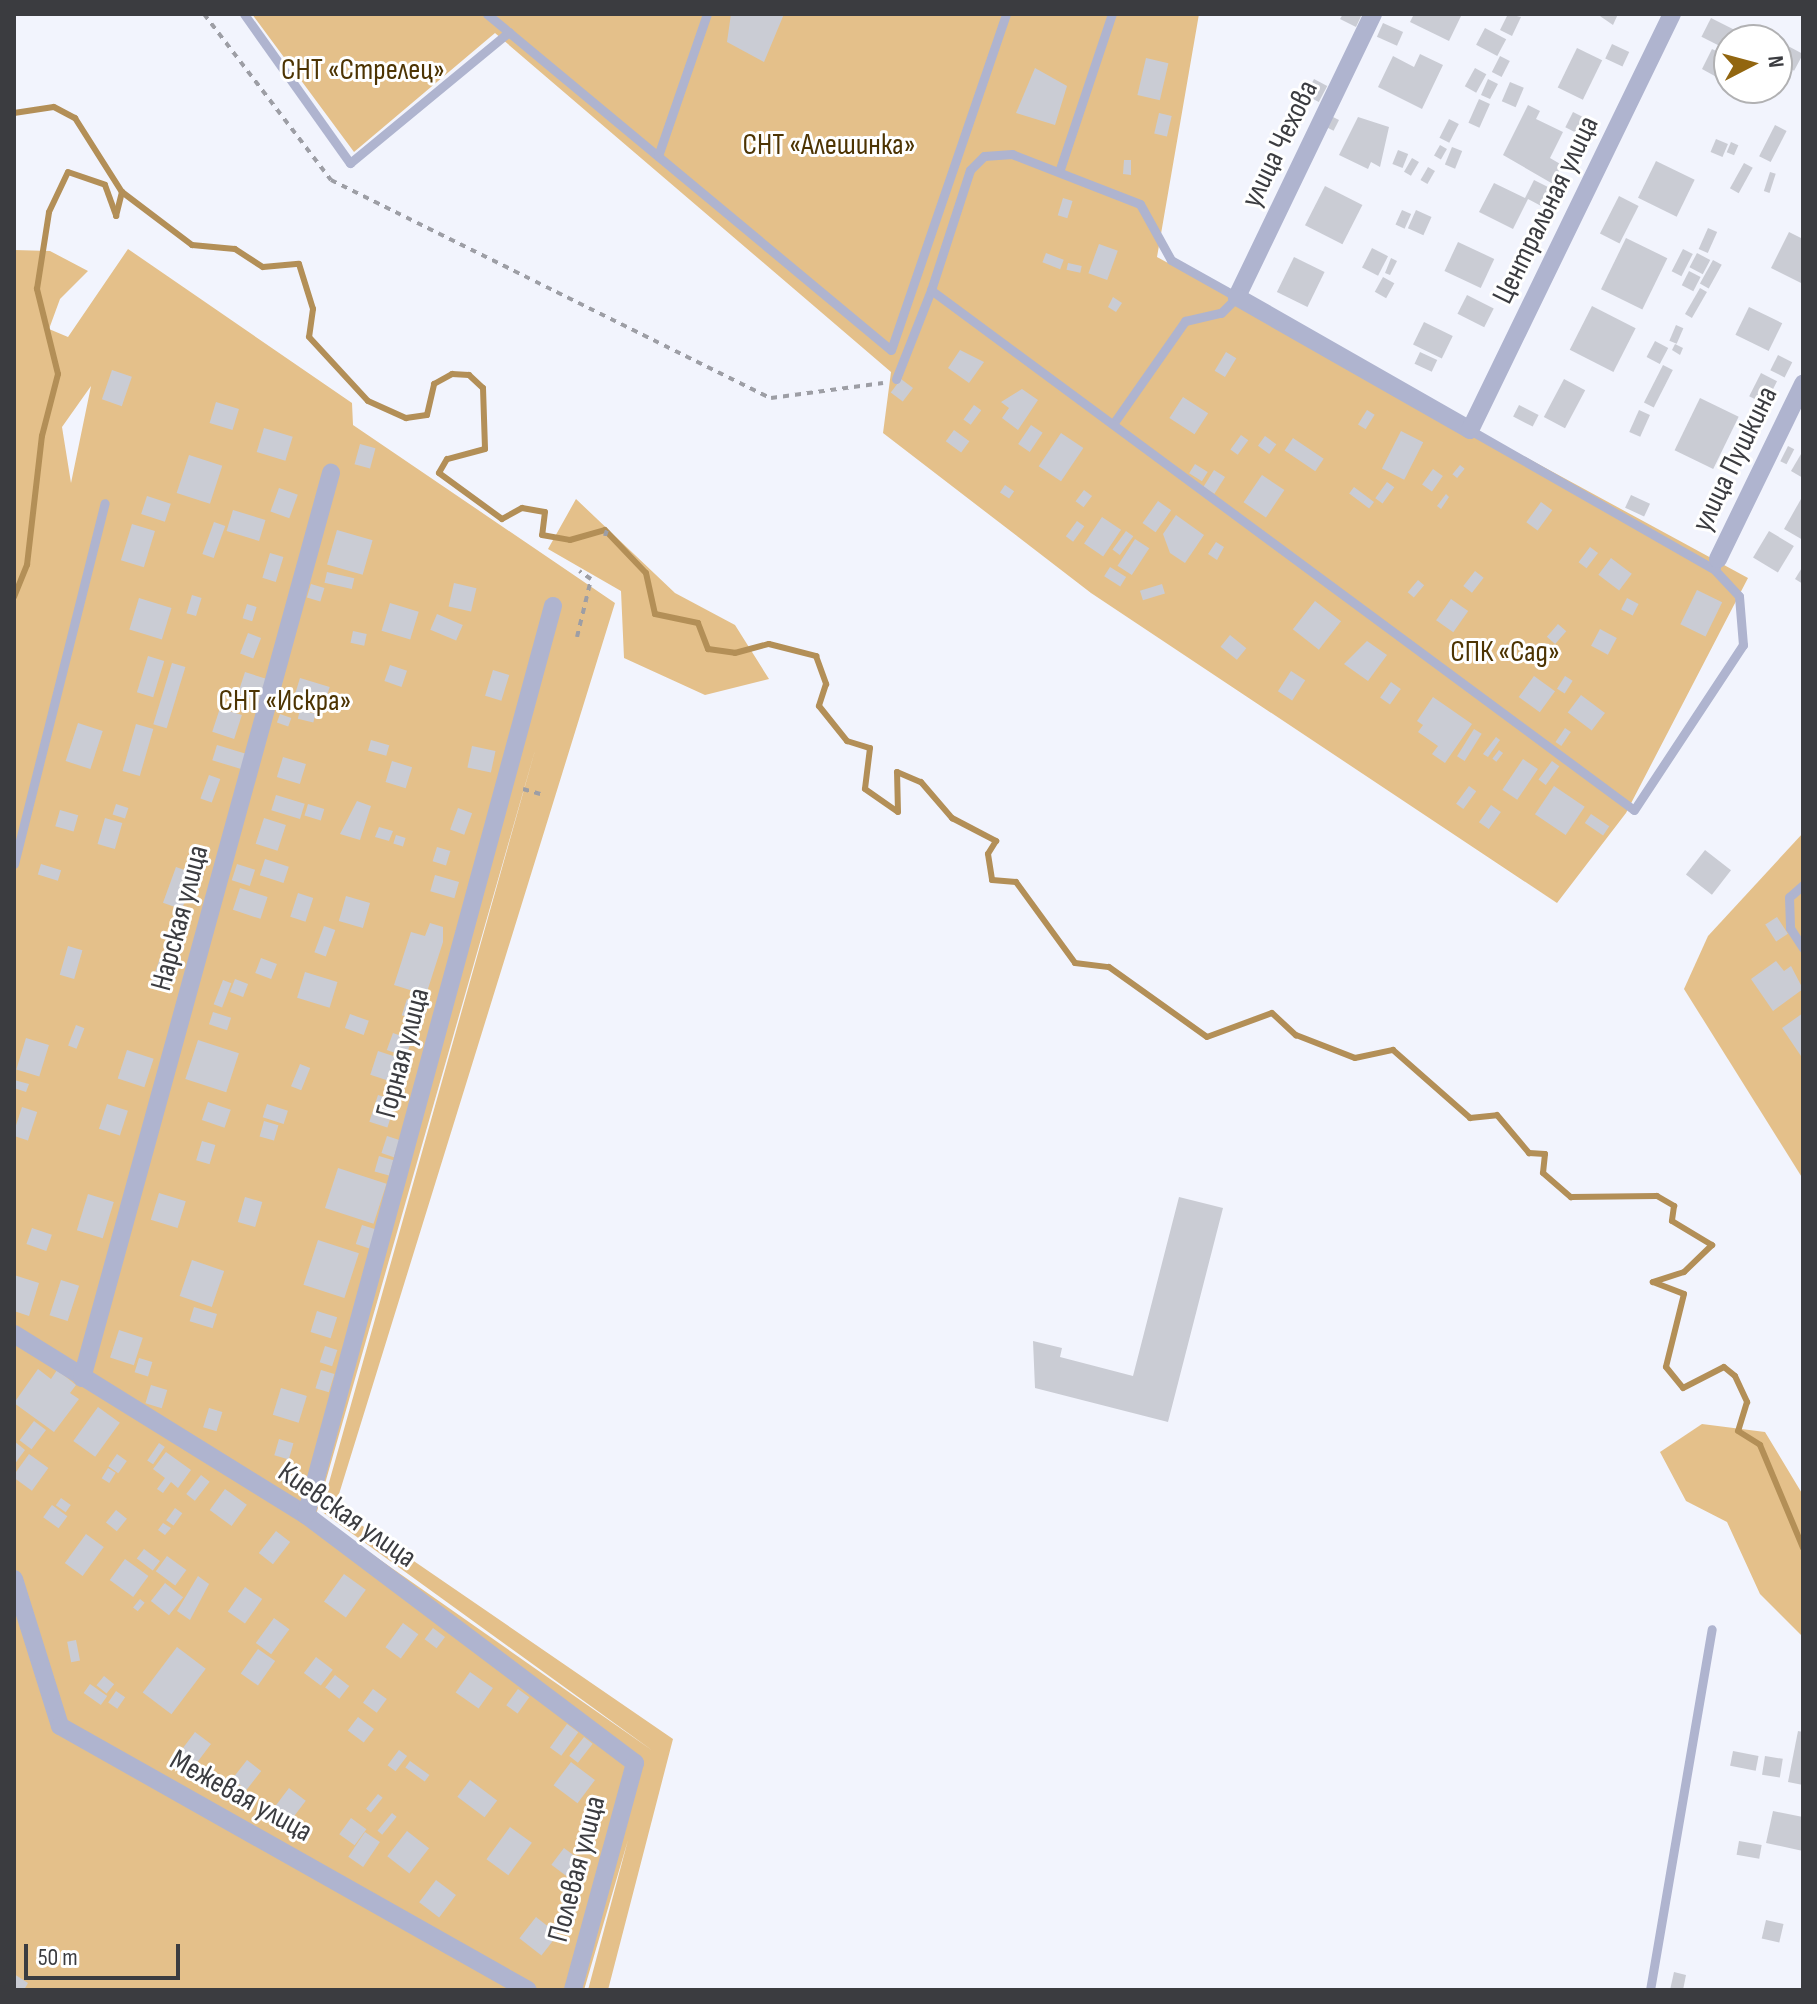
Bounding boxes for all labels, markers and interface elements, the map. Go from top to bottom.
north arrow [1713,24,1793,104]
park label: СНТ «Стрелец» [281,52,445,88]
text: N [1761,54,1789,69]
street label: улица Чехова [1234,75,1326,213]
street label: Центральная улица [1485,110,1607,310]
park label: СНТ «Алешинка» [742,127,916,163]
street label: улица Пушкина [1684,381,1786,537]
park label: СПК «Сад» [1450,634,1560,670]
park label: СНТ «Искра» [219,683,351,719]
street label: Нарская улица [143,841,217,995]
street label: Горная улица [368,984,438,1122]
street label: Киевская улица [271,1454,423,1576]
street label: Межевая улица [164,1742,318,1850]
street label: Полевая улица [540,1792,614,1946]
scale bar [28,1928,184,1978]
text: 50 m [38,1943,78,1972]

